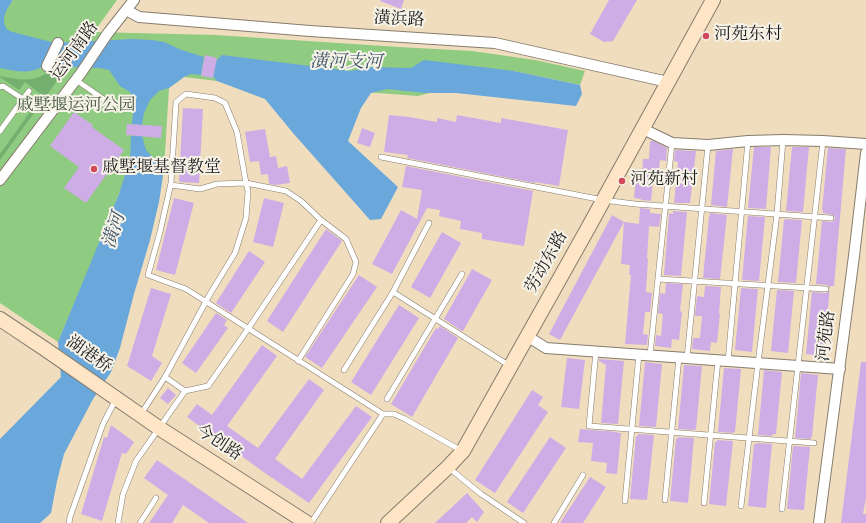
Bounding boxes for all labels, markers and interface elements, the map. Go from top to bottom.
street label: 潢浜路 [373,9,425,33]
street label: 运河南路 [48,18,104,86]
place label: 河苑东村 [714,26,782,46]
marker: 河苑东村 [701,31,711,41]
water label: 潢河支河 [310,53,382,75]
park label: 戚墅堰运河公园 [17,97,135,117]
place label: 戚墅堰基督教堂 [102,159,221,179]
marker: 戚墅堰基督教堂 [89,164,99,174]
place label: 河苑新村 [630,171,698,191]
marker: 河苑新村 [617,176,627,186]
water label: 潢河 [100,211,132,251]
street label: 劳动东路 [523,228,573,298]
street label: 河苑路 [815,309,841,363]
street label: 湖港桥 [61,333,115,379]
street label: 今创路 [191,422,245,466]

